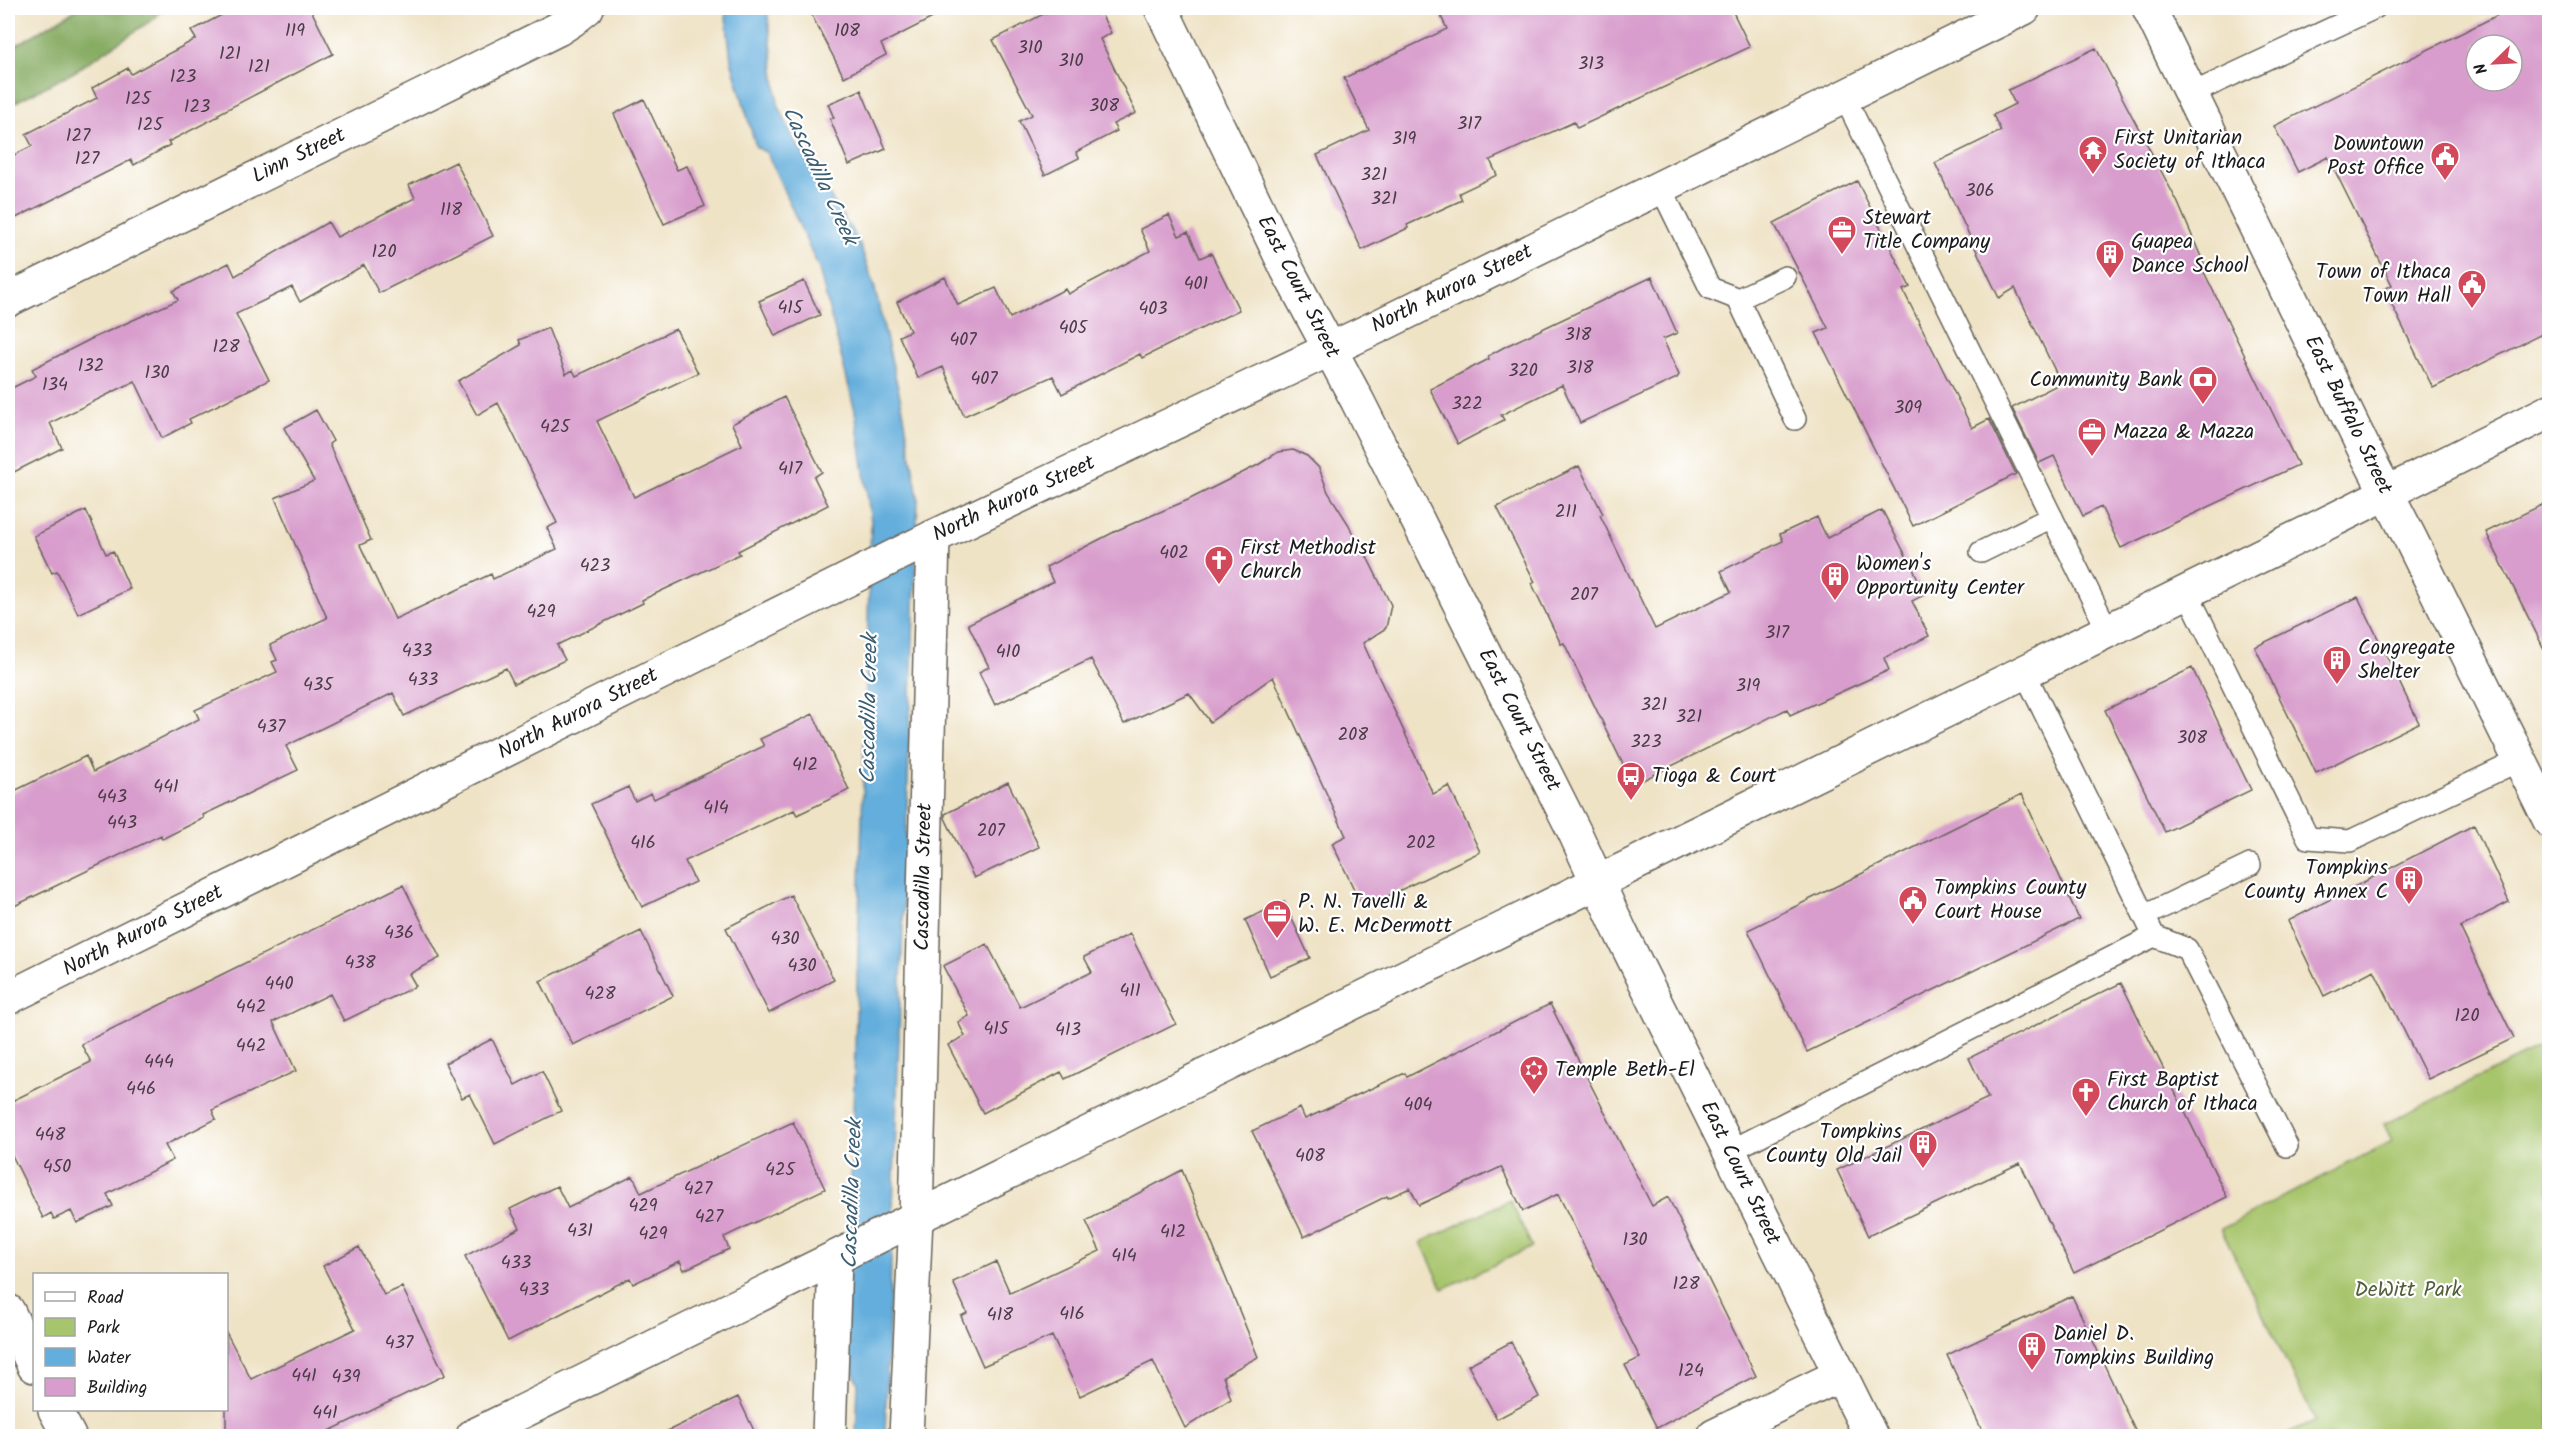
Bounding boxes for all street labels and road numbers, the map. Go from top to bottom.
street label: Linn Street [247,119,352,193]
street label: East Court Street [1248,210,1349,365]
street label: North Aurora Street [1366,235,1539,342]
street label: East Buffalo Street [2295,330,2401,501]
street label: North Aurora Street [927,446,1102,551]
street label: East Court Street [1469,643,1570,798]
street label: North Aurora Street [492,659,665,769]
street label: Cascadilla Street [906,802,942,951]
street label: North Aurora Street [57,876,230,986]
street label: East Court Street [1691,1095,1790,1251]

